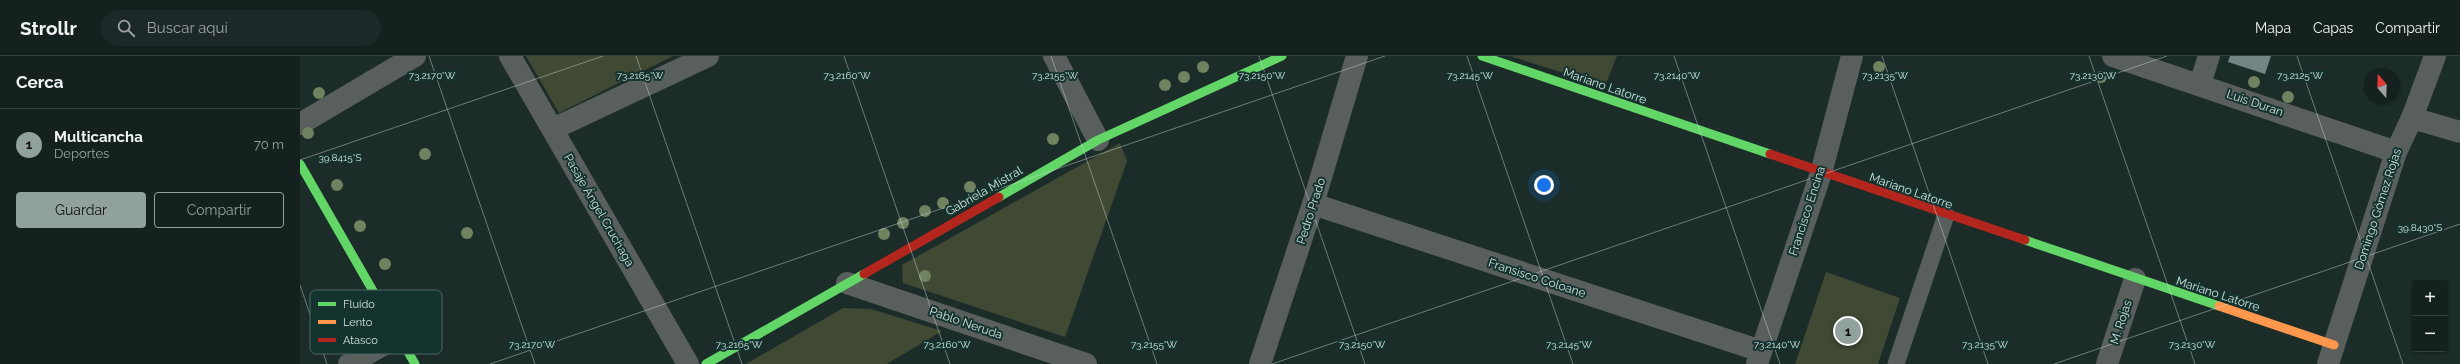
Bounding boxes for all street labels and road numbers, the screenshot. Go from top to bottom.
street label: Mariano Latorre [1561,65,1649,107]
street label: Luis Duran [2225,87,2285,119]
street label: Domingo Gómez Rojas [2352,147,2404,271]
street label: Pasaje Ángel Cruchaga [561,151,637,269]
street label: Gabriela Mistral [943,163,1025,219]
street label: Francisco Encina [1786,165,1828,257]
street label: Mariano Latorre [1867,170,1955,212]
street label: Pedro Prado [1294,176,1328,246]
street label: Fransisco Coloane [1487,256,1587,300]
street label: Mariano Latorre [2174,274,2262,314]
street label: M. Rojas [2107,298,2135,346]
street label: Pablo Neruda [928,304,1004,342]

